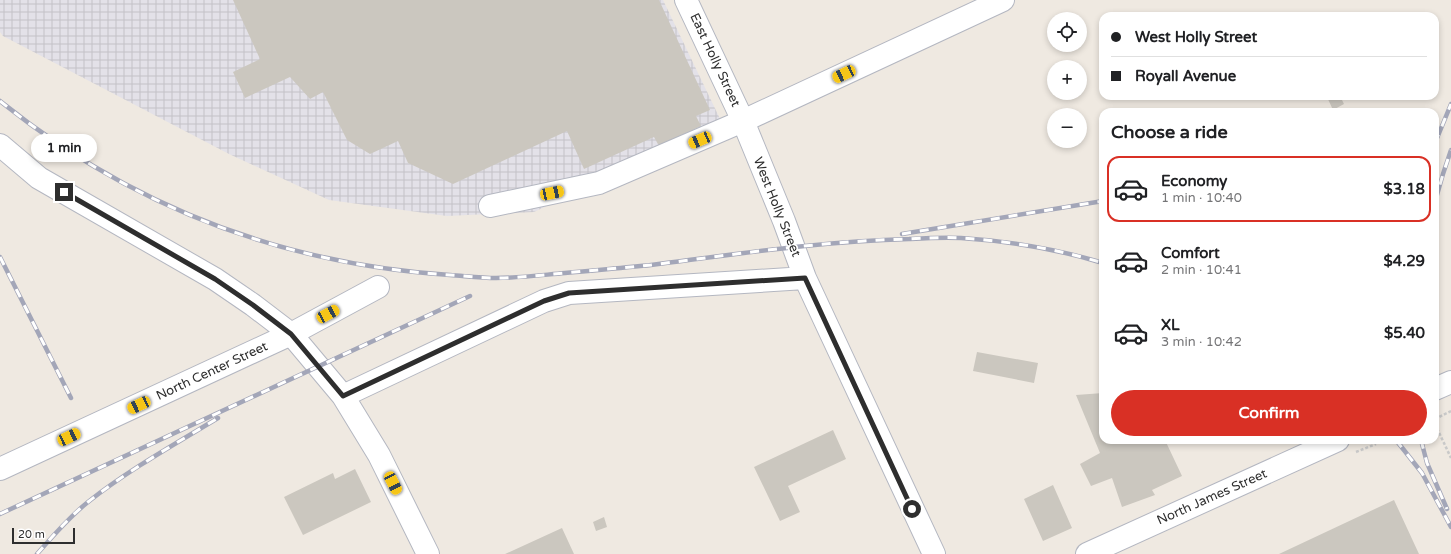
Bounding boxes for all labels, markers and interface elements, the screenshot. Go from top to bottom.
street label: East Holly Street [686,11,744,109]
map controls [1047,12,1087,148]
button: locate [1047,12,1087,52]
text: West Holly Street [1135,28,1257,46]
button: + [1047,60,1087,100]
car [831,63,857,85]
text: Royall Avenue [1135,67,1236,85]
button: − [1047,108,1087,148]
text: Choose a ride [1111,121,1228,143]
car [687,130,713,150]
callout: 1 min [31,134,97,162]
text: 1 min [47,140,81,156]
street label: West Holly Street [750,155,804,259]
icon: car [1113,171,1149,207]
text: Economy [1161,172,1227,190]
text: $3.18 [1384,180,1425,198]
route end [55,183,73,201]
car [539,185,565,201]
text: 1 min · 10:40 [1161,190,1242,206]
icon: car [1113,243,1149,279]
text: Comfort [1161,244,1220,262]
text: $4.29 [1384,252,1425,270]
text: 2 min · 10:41 [1161,262,1242,278]
car [315,303,341,325]
icon: car [1113,315,1149,351]
text: XL [1161,316,1180,334]
text: $5.40 [1384,324,1425,342]
text: 3 min · 10:42 [1161,334,1242,350]
street label: North Center Street [154,338,270,404]
button: Confirm [1111,390,1427,436]
car [126,394,152,416]
car [56,426,82,448]
street label: North James Street [1154,466,1270,528]
car [382,470,404,496]
route start [903,500,921,518]
scale bar [12,526,75,545]
text: 20 m [18,528,45,541]

